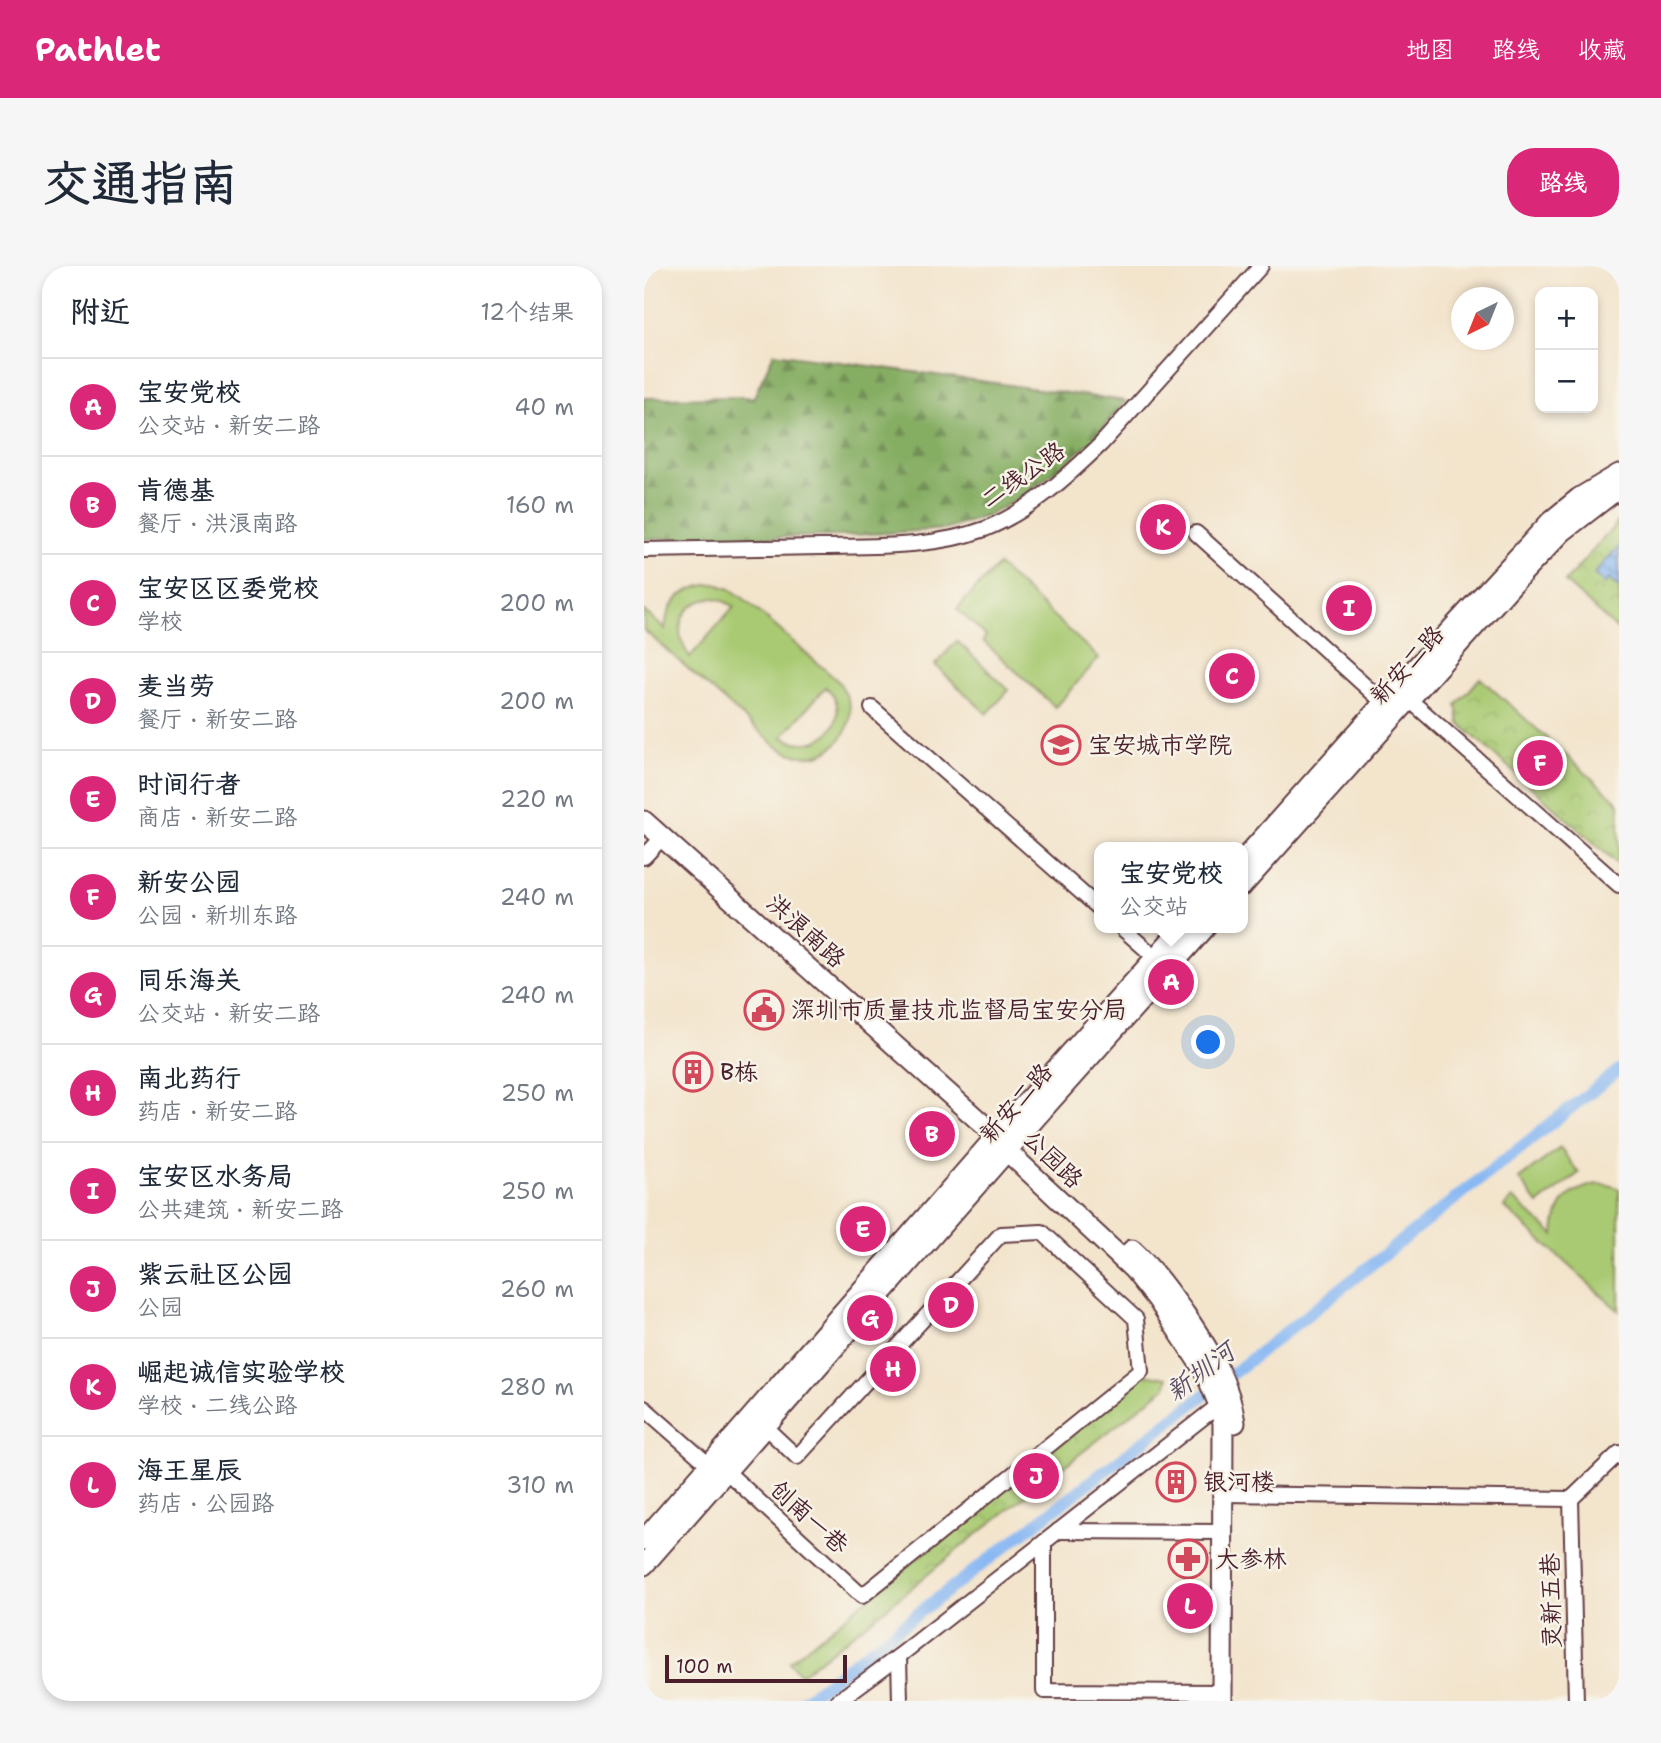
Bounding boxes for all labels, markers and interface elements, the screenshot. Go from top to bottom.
text: Pathlet [35,27,161,72]
text: 地图 [1406,34,1454,66]
text: 路线 [1492,34,1540,66]
text: 收藏 [1578,34,1626,66]
button: 路线 [1507,148,1619,217]
text: 交通指南 [42,150,238,216]
north arrow [1451,287,1514,350]
map controls [1535,287,1598,413]
button: + [1535,287,1598,350]
text: 附近 [70,291,130,332]
text: 12个结果 [480,297,574,327]
button: − [1535,350,1598,413]
text: 宝安党校 [137,374,241,409]
text: A [84,392,102,422]
text: 40 m [514,392,574,422]
text: 公交站 · 新安二路 [137,410,320,440]
street label: 二线公路 [975,434,1071,516]
text: 肯德基 [137,472,215,507]
text: B [86,490,100,520]
text: 160 m [506,490,574,520]
pin: K [1140,501,1186,553]
text: 餐厅 · 洪浪南路 [137,508,297,538]
text: 宝安区区委党校 [137,570,319,605]
pin: I [1326,582,1372,634]
text: C [86,588,100,618]
text: 200 m [499,588,574,618]
text: 学校 [137,606,183,636]
street label: 新安二路 [1363,619,1451,711]
pin: C [1209,650,1255,702]
text: 麦当劳 [137,668,215,703]
text: D [85,686,101,716]
text: 200 m [499,686,574,716]
text: 餐厅 · 新安二路 [137,704,297,734]
school or university icon: 宝安城市学院 [1040,724,1082,766]
place label: 宝安城市学院 [1088,729,1232,761]
pin: F [1517,737,1563,789]
text: 时间行者 [137,766,241,801]
text: E [85,784,101,814]
text: 220 m [500,784,574,814]
text: 商店 · 新安二路 [137,802,297,832]
popup [1094,842,1248,933]
text: 宝安党校 [1119,855,1223,890]
text: 新安公园 [137,864,241,899]
text: F [86,882,100,912]
text: 240 m [500,882,574,912]
street label: 洪浪南路 [760,887,852,975]
text: 公交站 [1119,891,1188,921]
text: 公园 · 新圳东路 [137,900,297,930]
pin: A [1148,956,1194,1008]
text: 同乐海关 [137,962,241,997]
text: G [84,980,102,1010]
text: 240 m [500,980,574,1010]
public building icon: 深圳市质量技术监督局宝安分局 [743,989,785,1031]
place label: 深圳市质量技术监督局宝安分局 [791,994,1127,1026]
text: 公交站 · 新安二路 [137,998,320,1028]
your location [1191,1025,1225,1059]
building icon: B栋 [672,1051,714,1093]
place label: B栋 [720,1056,758,1088]
street label: 新安二路 [972,1056,1060,1150]
text: 南北药行 [137,1060,241,1095]
text: H [85,1078,101,1108]
text: 250 m [501,1078,574,1108]
text: 药店 · 新安二路 [137,1096,297,1126]
pin: B [909,1108,955,1160]
street label: 公园路 [1016,1122,1090,1196]
text: 宝安区水务局 [137,1158,293,1193]
text: I [87,1176,99,1206]
text: 250 m [501,1176,574,1206]
text: 公共建筑 · 新安二路 [137,1194,343,1224]
pin: E [840,1203,886,1255]
text: 紫云社区公园 [137,1256,293,1291]
text: J [86,1274,100,1304]
text: 260 m [500,1274,574,1304]
pin: D [928,1279,974,1331]
text: 公园 [137,1292,183,1322]
pin: G [847,1292,893,1344]
water label: 新圳河 [1158,1331,1245,1408]
pin: H [870,1343,916,1395]
text: 崛起诚信实验学校 [137,1354,345,1389]
text: K [85,1372,101,1402]
text: 280 m [499,1372,574,1402]
text: 学校 · 二线公路 [137,1390,297,1420]
pin: J [1013,1450,1059,1502]
text: 海王星辰 [137,1452,241,1487]
building icon: 银河楼 [1155,1461,1197,1503]
place label: 银河楼 [1203,1466,1275,1498]
text: L [87,1470,99,1500]
text: 310 m [506,1470,574,1500]
street label: 创南一巷 [763,1473,855,1561]
text: 药店 · 公园路 [137,1488,274,1518]
pharmacy icon: 大参林 [1167,1538,1209,1580]
place label: 大参林 [1215,1543,1287,1575]
street label: 灵新五巷 [1534,1553,1568,1649]
pin: L [1167,1580,1213,1632]
scale bar [665,1652,847,1684]
text: 100 m [676,1654,733,1679]

